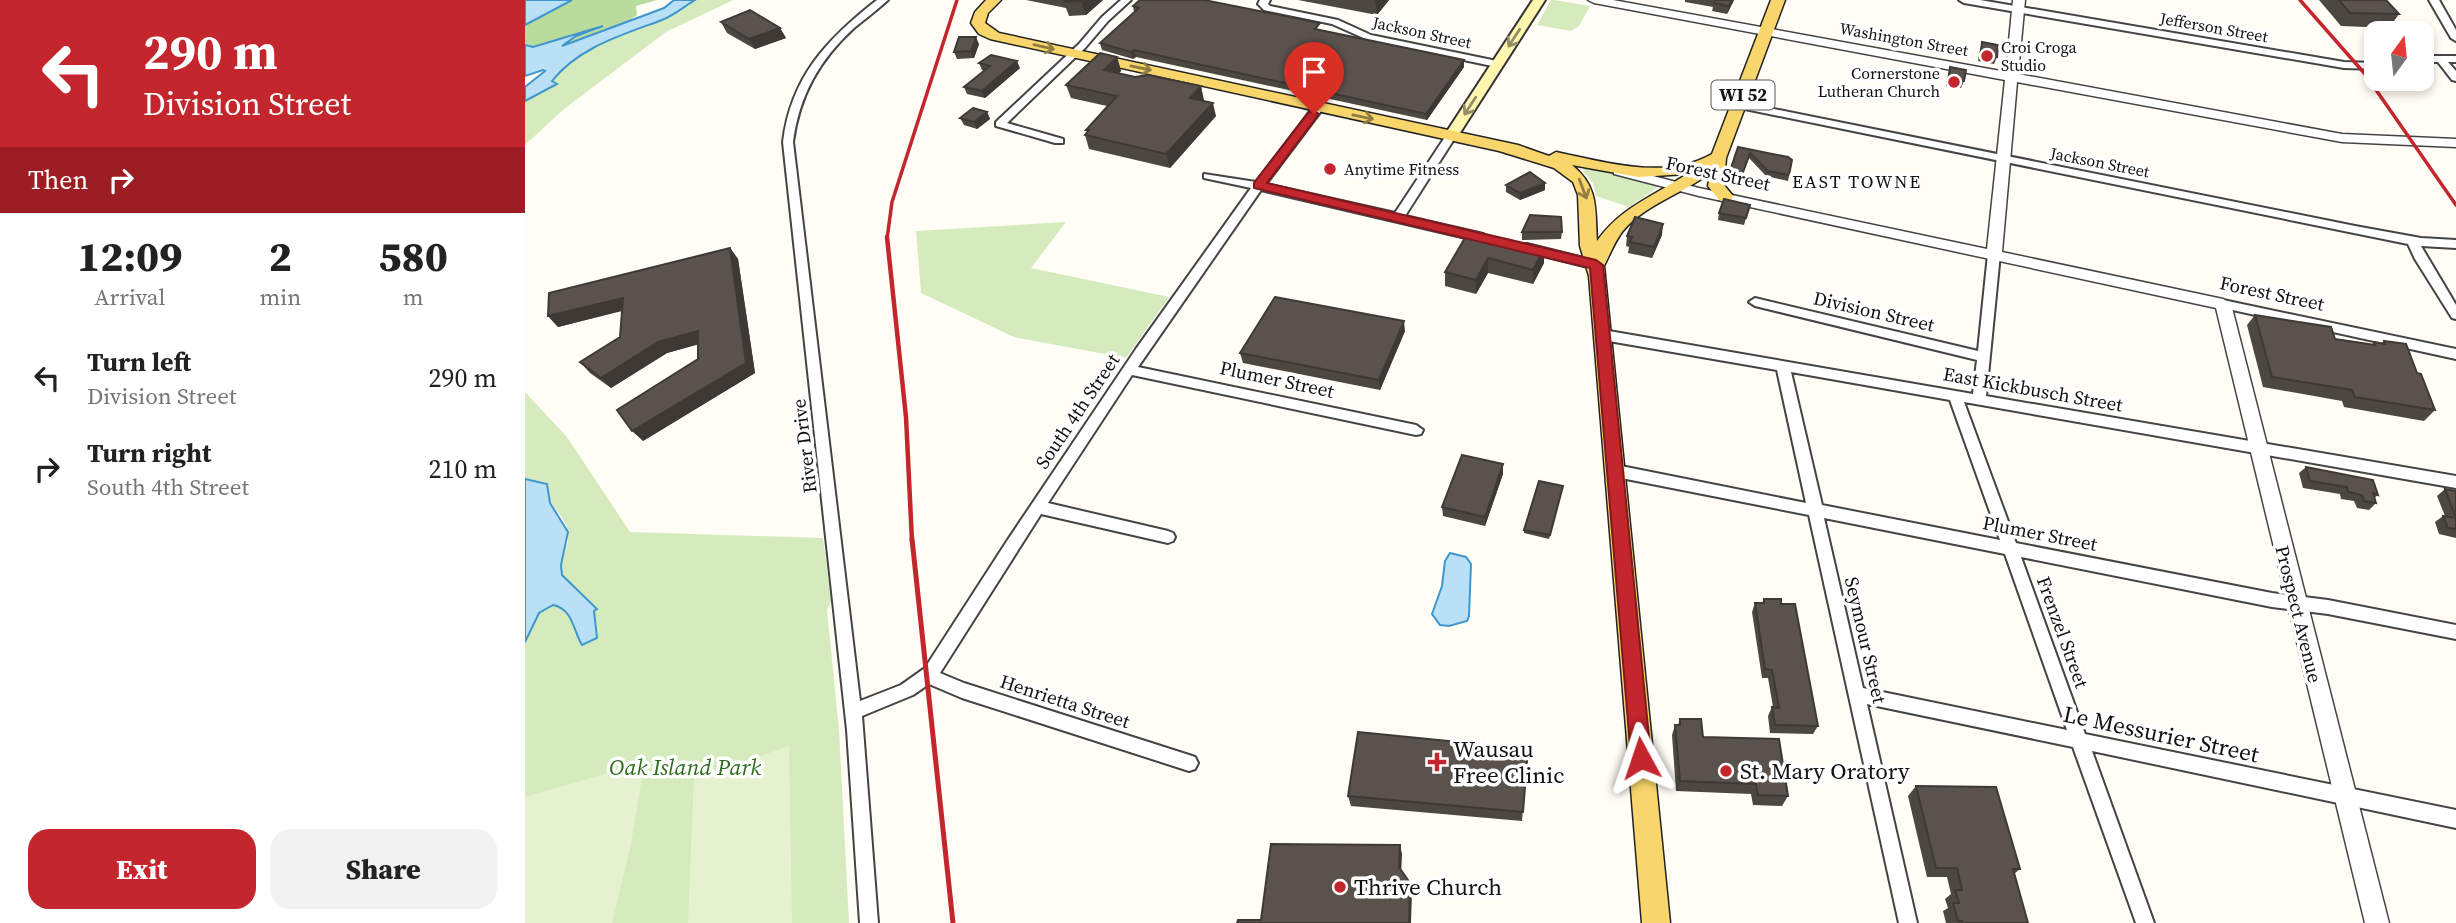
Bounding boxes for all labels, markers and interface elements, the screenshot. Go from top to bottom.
street label: Jefferson Street [2157,7,2270,47]
street label: Jackson Street [1370,11,1474,53]
street label: Washington Street [1838,17,1971,61]
text: 290 m [143,18,278,85]
north arrow [2364,21,2434,91]
map controls [2364,21,2434,91]
icon: left [28,28,119,119]
one-way arrow [1506,28,1520,48]
place label: Croi Croga Studio [2001,36,2077,76]
one-way arrow [1032,41,1055,54]
pin [1284,42,1344,114]
marker: Croi Croga Studio [1979,48,1995,64]
icon: arrive [1295,53,1333,91]
one-way arrow [1129,62,1152,76]
place label: Cornerstone Lutheran Church [1818,62,1940,102]
marker: Cornerstone Lutheran Church [1946,74,1962,90]
road number: WI 52 [1711,80,1775,110]
text: Division Street [143,82,351,126]
one-way arrow [1463,96,1477,115]
one-way arrow [1351,110,1374,124]
street label: Jackson Street [2048,141,2152,183]
street label: Forest Street [1663,149,1773,197]
place label: Anytime Fitness [1344,158,1459,180]
icon: right [102,161,140,199]
marker: Anytime Fitness [1322,161,1338,177]
text: Then [28,162,88,198]
district label: EAST TOWNE [1792,169,1922,194]
one-way arrow [1577,178,1590,200]
text: 12:09 [77,227,182,285]
text: 2 [269,227,292,285]
text: 580 [378,227,448,285]
street label: Forest Street [2217,269,2327,317]
text: Arrival [94,281,165,313]
text: min [260,281,301,313]
text: m [403,281,423,313]
street label: Division Street [1811,284,1938,338]
text: Turn left [87,344,191,380]
street label: South 4th Street [1029,348,1126,474]
street label: Plumer Street [1217,354,1337,404]
icon: left [28,359,66,397]
text: 290 m [429,360,497,396]
street label: East Kickbusch Street [1941,360,2126,418]
text: Division Street [87,380,237,412]
street label: River Drive [785,397,823,495]
text: Turn right [87,435,211,471]
icon: right [28,450,66,488]
text: 210 m [429,451,497,487]
text: South 4th Street [87,471,249,503]
street label: Plumer Street [1981,509,2100,557]
street label: Prospect Avenue [2269,543,2329,685]
street label: Frenzel Street [2031,573,2096,692]
street label: Seymour Street [1839,574,1893,707]
street label: Henrietta Street [997,668,1134,734]
street label: Le Messurier Street [2060,698,2262,770]
position arrow [1604,721,1678,795]
place label: Wausau Free Clinic [1453,733,1564,791]
park label: Oak Island Park [609,751,761,783]
marker: Wausau Free Clinic [1427,752,1447,772]
place label: St. Mary Oratory [1740,755,1910,787]
marker: St. Mary Oratory [1718,763,1734,779]
button: Exit [28,829,256,909]
button: Share [270,829,497,909]
place label: Thrive Church [1354,871,1502,903]
marker: Thrive Church [1332,879,1348,895]

